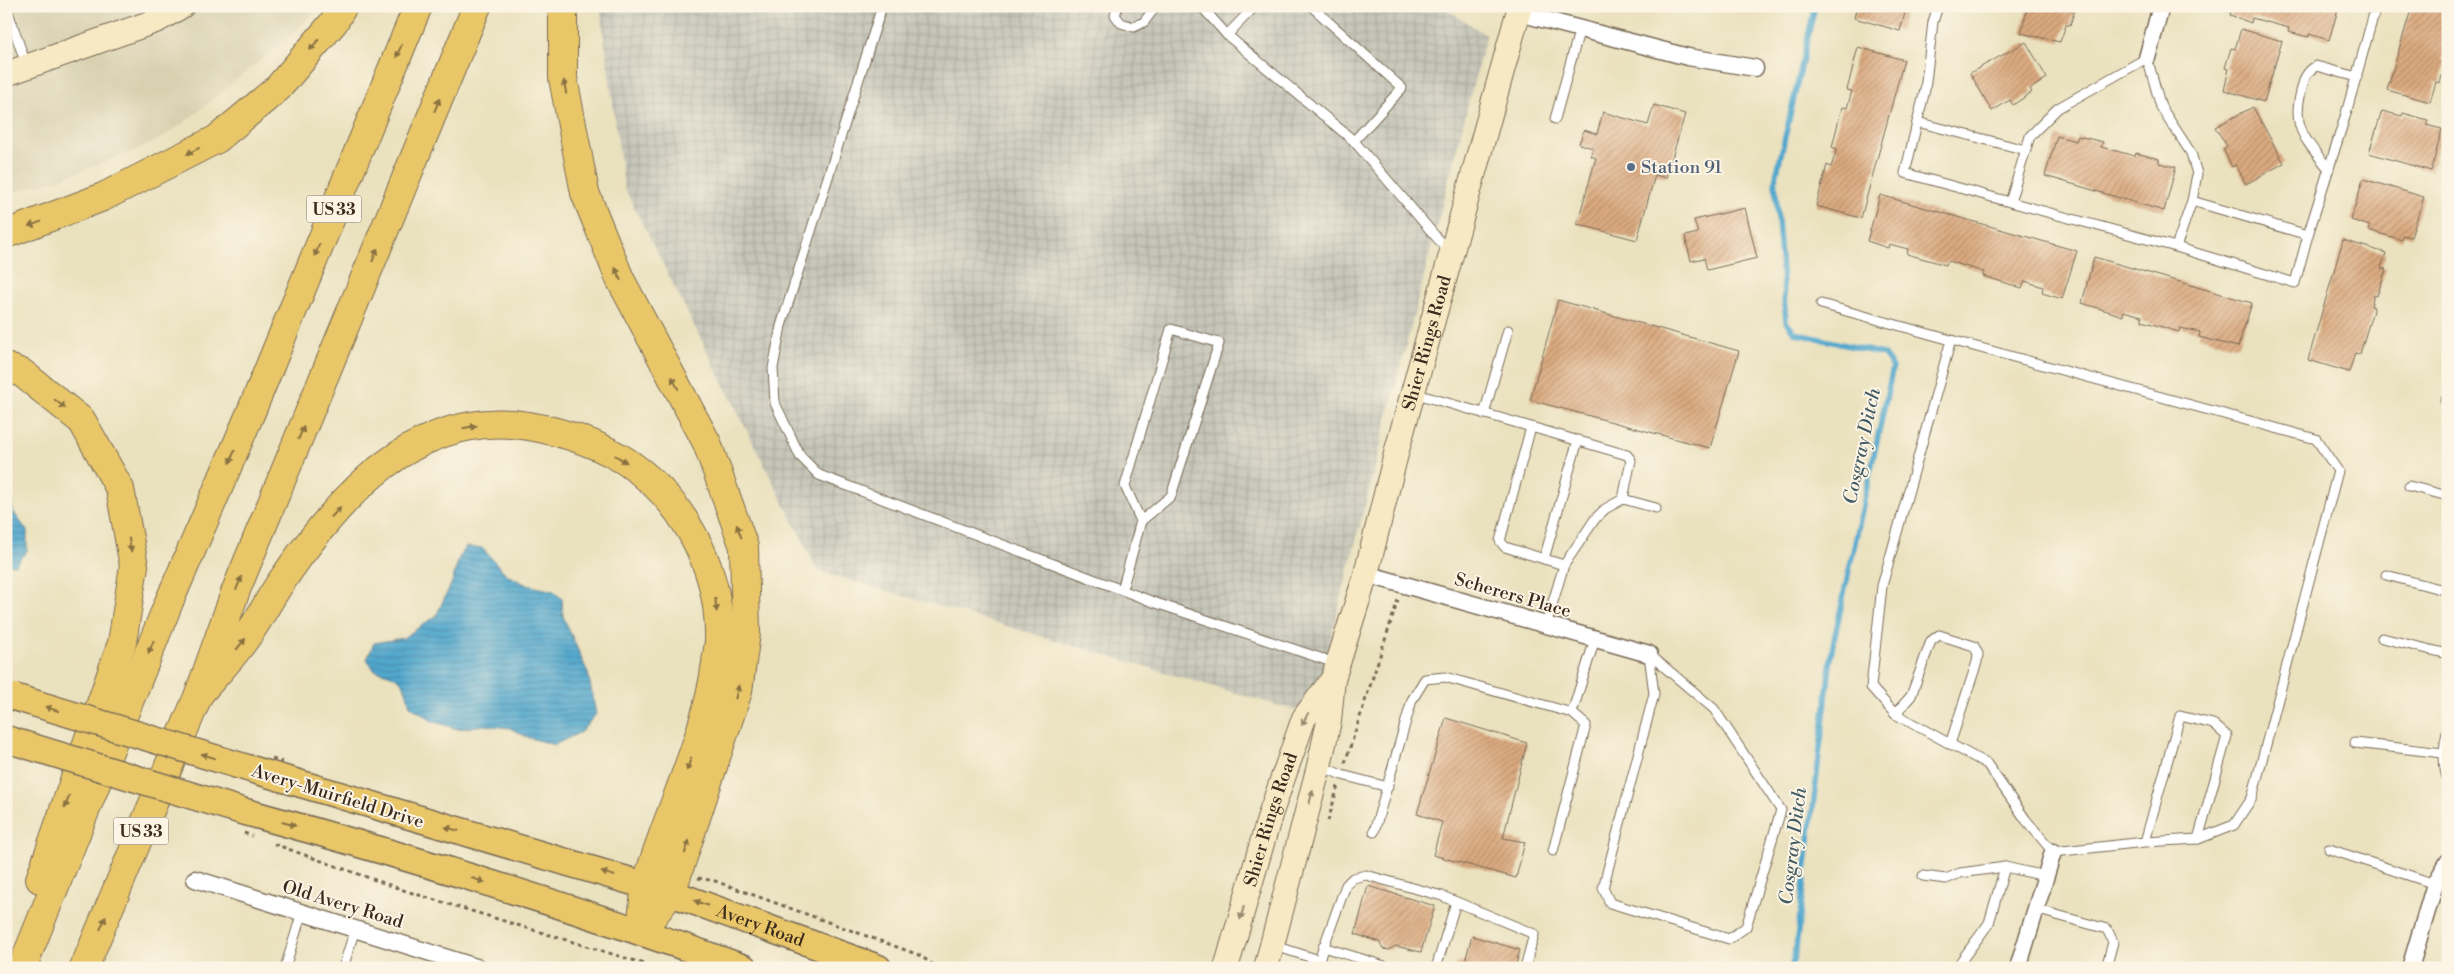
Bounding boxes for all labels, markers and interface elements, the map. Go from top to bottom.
one-way arrow [309,38,320,51]
one-way arrow [395,44,403,59]
one-way arrow [560,79,568,95]
one-way arrow [433,97,441,112]
one-way arrow [186,147,200,155]
place label: Station 91 [1641,156,1722,179]
marker: Station 91 [1625,161,1637,173]
road number: US 33 [306,195,362,222]
one-way arrow [27,221,42,228]
one-way arrow [313,243,321,257]
one-way arrow [371,247,379,262]
one-way arrow [613,266,621,281]
street label: Shier Rings Road [1397,272,1457,413]
one-way arrow [671,375,679,390]
water label: Cosgray Ditch [1838,386,1886,506]
one-way arrow [53,398,66,409]
one-way arrow [462,422,478,430]
one-way arrow [298,425,306,440]
one-way arrow [227,450,235,464]
one-way arrow [615,454,628,464]
one-way arrow [330,506,342,518]
one-way arrow [735,524,742,539]
one-way arrow [127,537,135,553]
street label: Scherers Place [1452,568,1574,623]
one-way arrow [236,575,243,590]
one-way arrow [712,597,720,613]
one-way arrow [236,637,247,650]
one-way arrow [147,640,155,655]
one-way arrow [733,685,741,700]
one-way arrow [45,704,60,712]
one-way arrow [1301,711,1309,726]
street label: Shier Rings Road [1239,749,1303,889]
one-way arrow [200,752,215,760]
one-way arrow [685,756,693,771]
street label: Avery-Muirfield Drive [248,759,427,834]
water label: Cosgray Ditch [1774,786,1812,906]
one-way arrow [1308,789,1316,804]
one-way arrow [63,794,70,809]
road number: US 33 [114,818,168,844]
one-way arrow [281,820,296,828]
one-way arrow [444,825,459,833]
one-way arrow [684,839,692,854]
one-way arrow [600,870,615,878]
street label: Old Avery Road [280,875,407,934]
one-way arrow [471,877,486,884]
one-way arrow [693,899,708,907]
street label: Avery Road [712,899,808,953]
one-way arrow [1238,905,1246,920]
one-way arrow [99,916,107,930]

